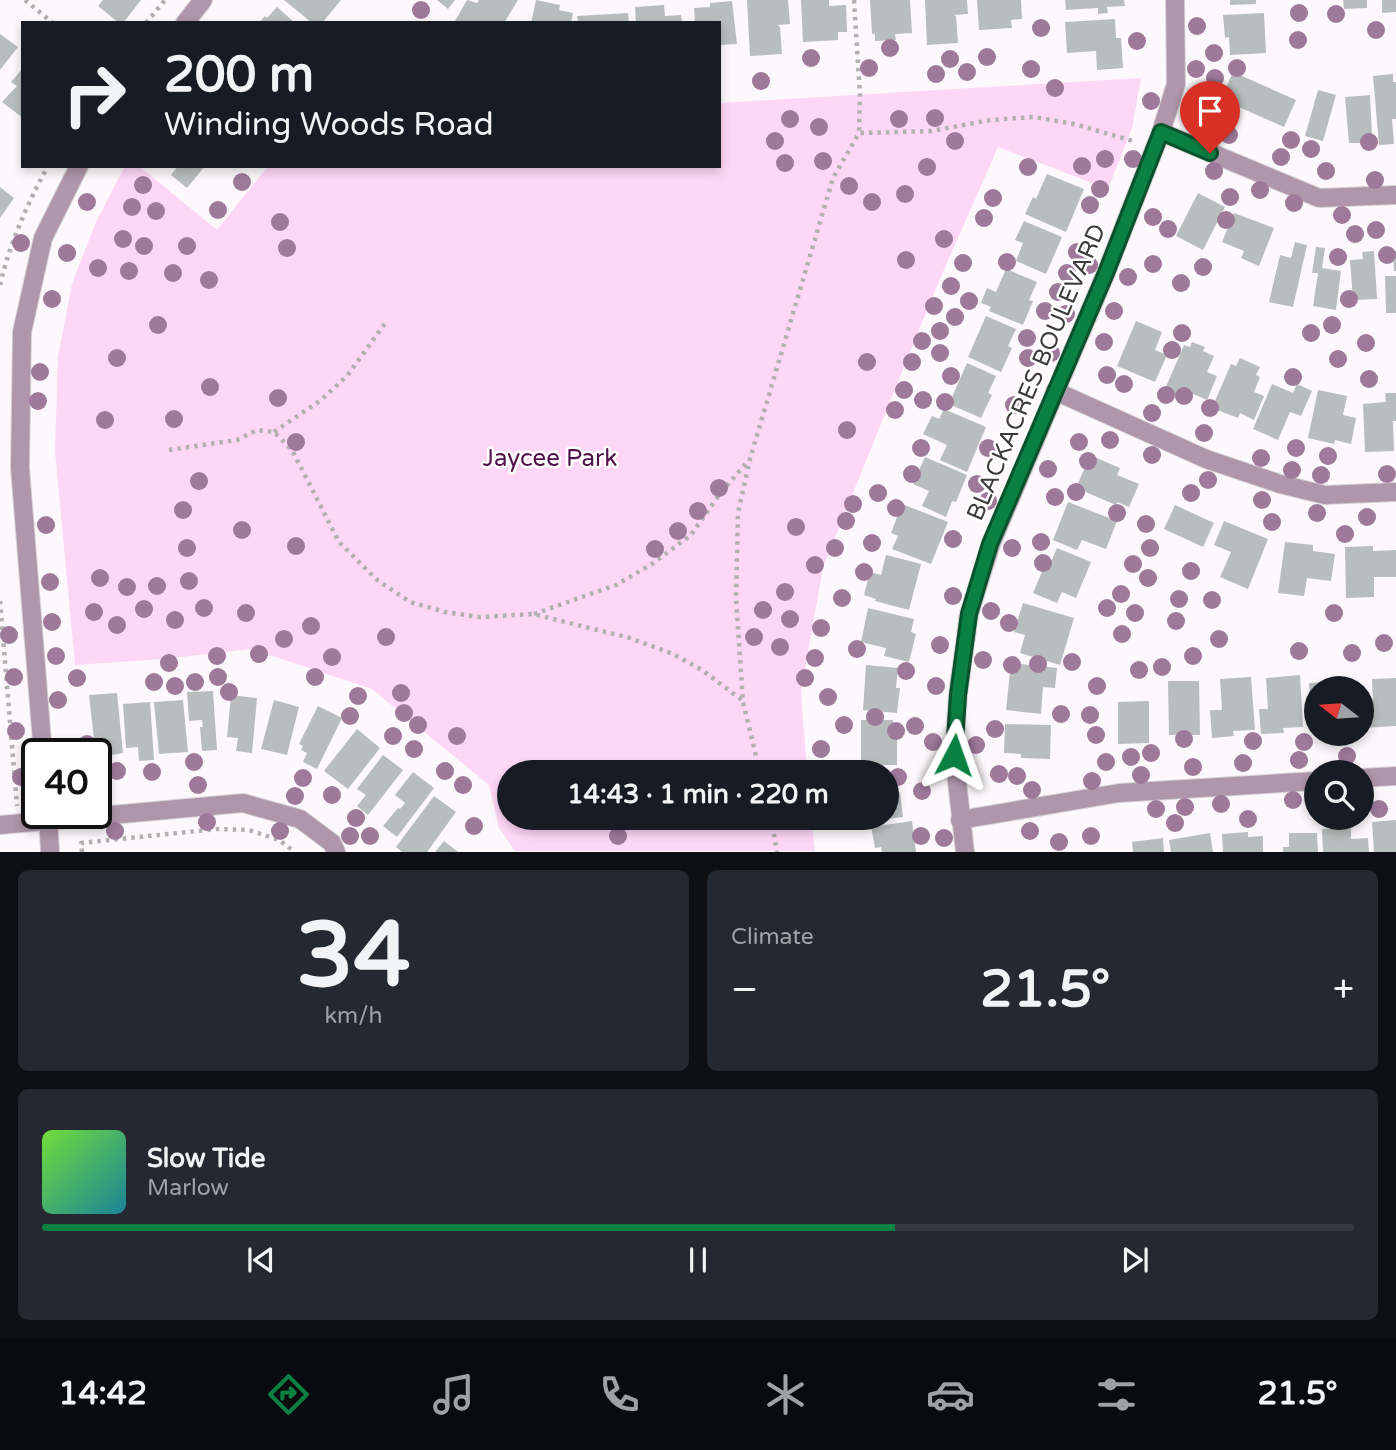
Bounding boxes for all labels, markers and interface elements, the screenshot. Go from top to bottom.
text: 200 m [164,46,314,105]
icon: right [49,49,140,140]
pin [1180,81,1240,153]
icon: arrive [1191,92,1229,130]
text: Winding Woods Road [164,106,494,144]
street label: BLACKACRES BOULEVARD [961,219,1112,525]
park label: Jaycee Park [483,444,617,473]
north arrow [1304,676,1374,746]
map controls [1304,676,1374,830]
position arrow [917,718,991,792]
speed limit sign: 40 [21,738,112,829]
button: search [1304,760,1374,830]
text: 14:43 · 1 min · 220 m [567,779,829,810]
text: 34 [296,901,411,1011]
text: Climate [731,923,814,951]
text: 21.5° [980,958,1110,1021]
text: − [731,967,758,1013]
text: + [1333,967,1354,1013]
text: km/h [325,1002,382,1030]
text: Slow Tide [147,1143,265,1174]
text: Marlow [147,1174,229,1202]
icon: previous [242,1241,280,1279]
icon: pause [679,1241,717,1279]
icon: next [1116,1241,1154,1279]
icon: directions [264,1370,313,1419]
icon: music [429,1370,478,1419]
icon: phone [595,1370,644,1419]
icon: climate [761,1370,810,1419]
icon: car [926,1370,975,1419]
icon: filters [1092,1370,1141,1419]
text: 14:42 [58,1375,147,1413]
text: 21.5° [1258,1375,1338,1413]

